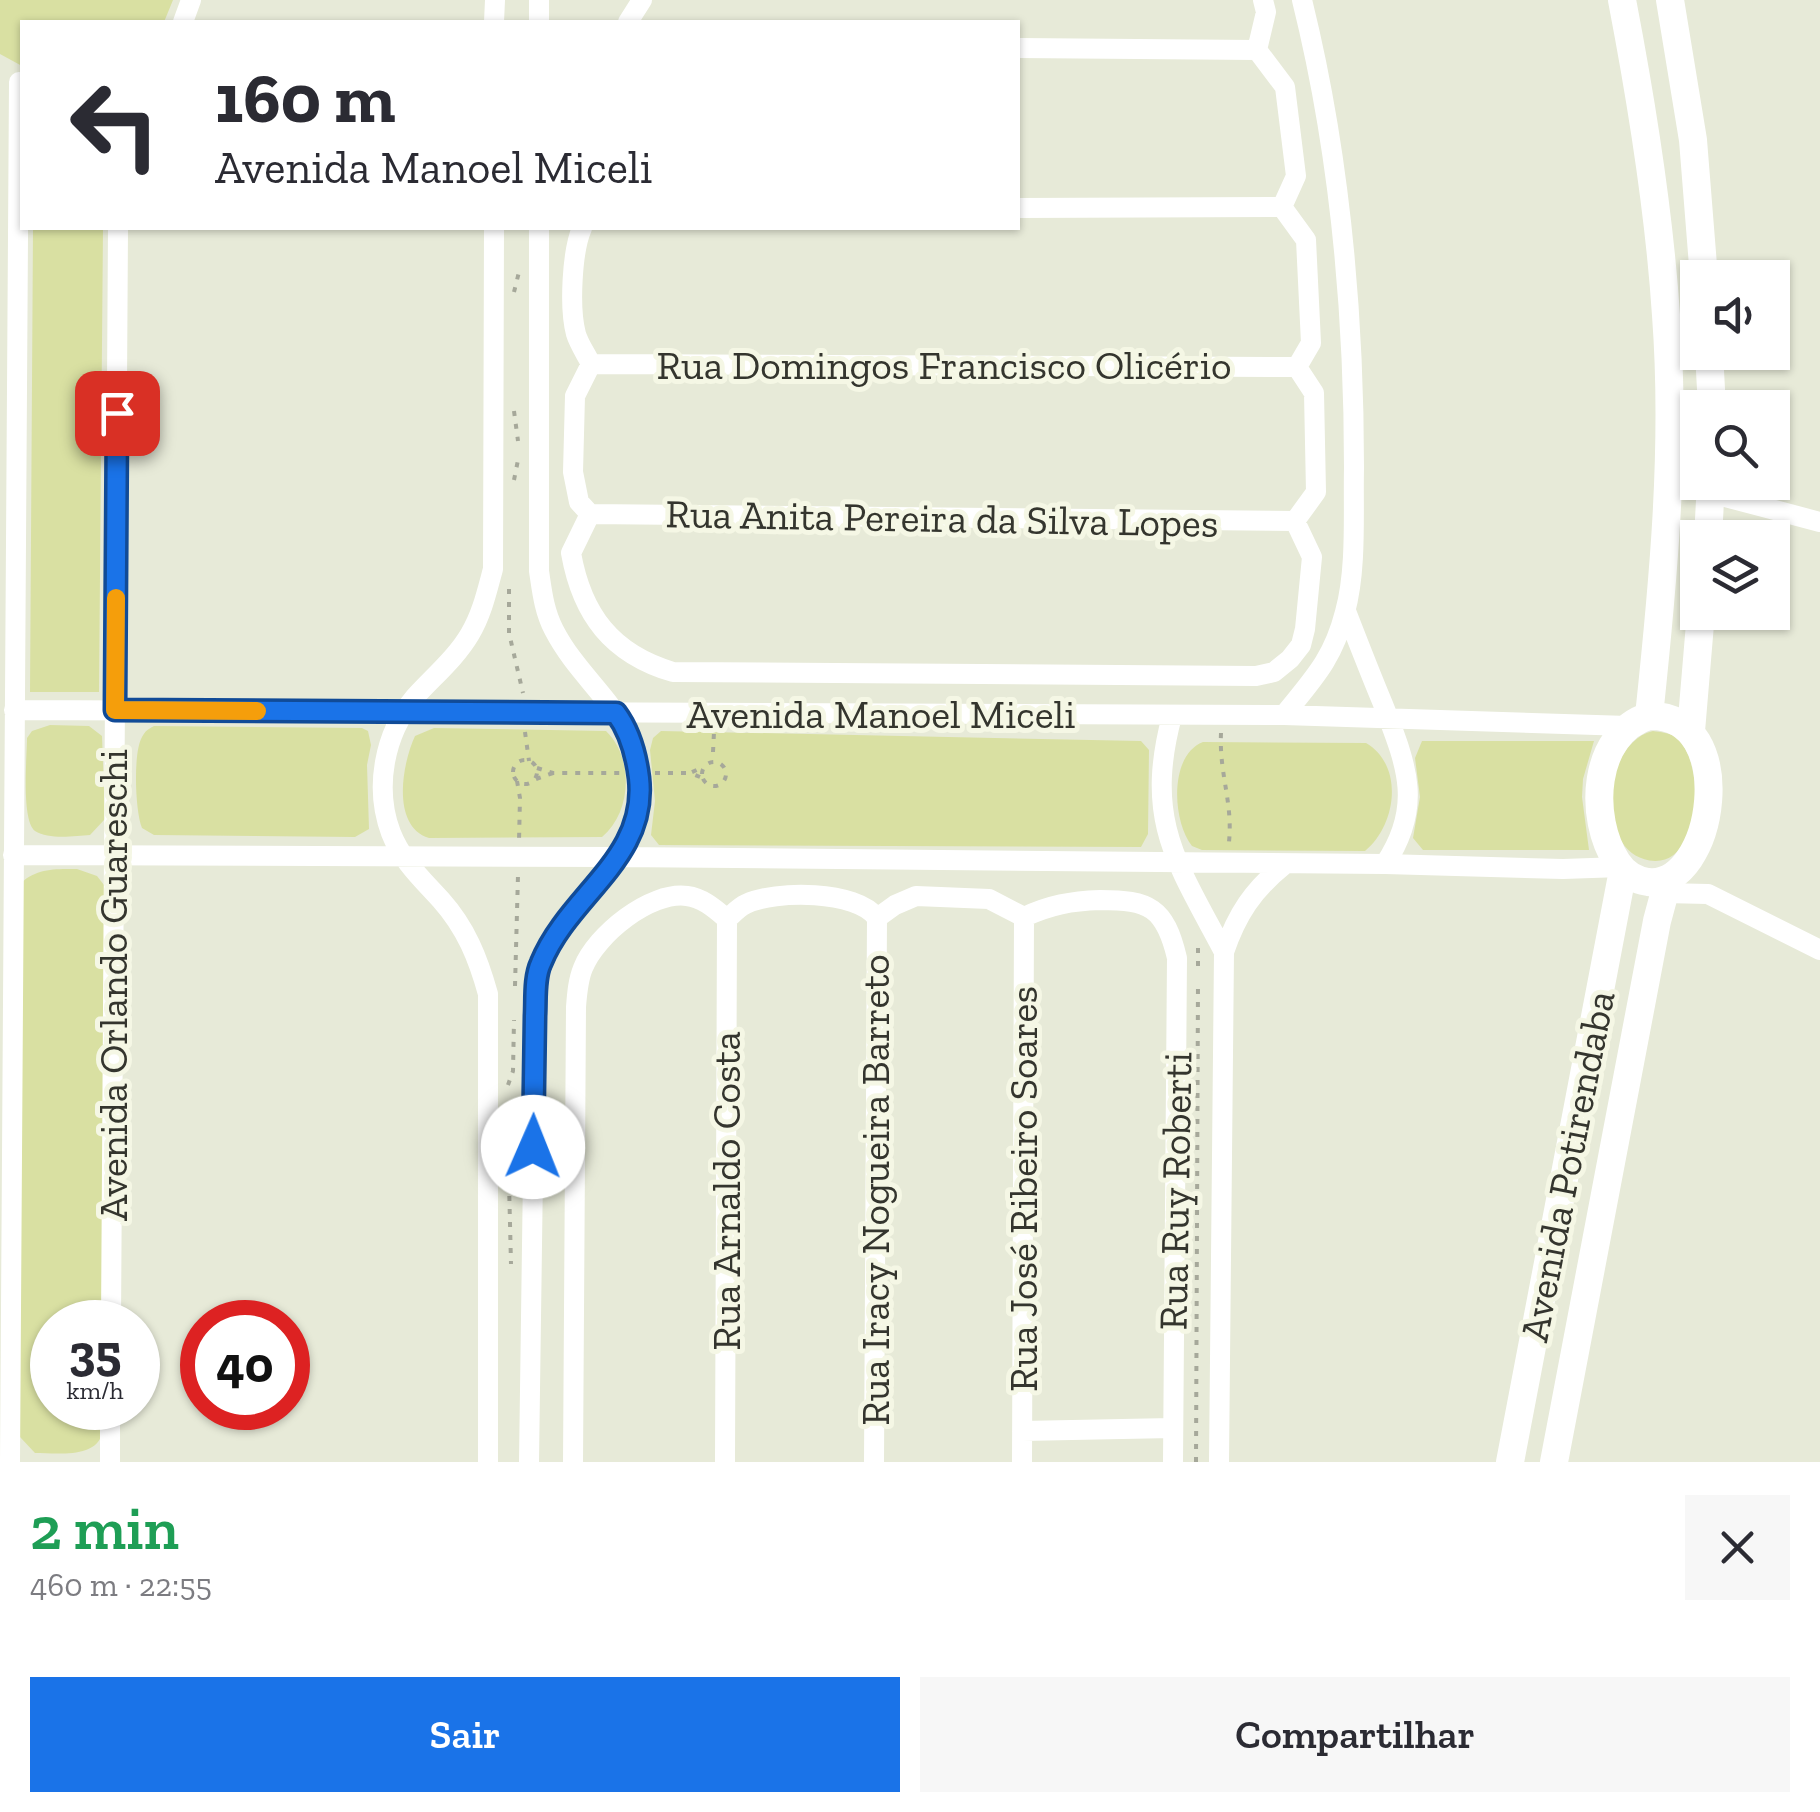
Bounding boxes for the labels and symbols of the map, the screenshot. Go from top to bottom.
street label: Rua Domingos Francisco Olicério [657,341,1231,389]
pin [75,371,160,456]
street label: Rua Anita Pereira da Silva Lopes [665,489,1219,547]
street label: Avenida Manoel Miceli [687,690,1075,738]
street label: Avenida Orlando Guareschi [89,749,137,1221]
street label: Rua Iracy Nogueira Barreto [851,954,899,1426]
street label: Rua José Ribeiro Soares [999,986,1047,1392]
street label: Avenida Potirendaba [1509,987,1625,1345]
street label: Rua Arnaldo Costa [702,1031,750,1351]
street label: Rua Ruy Roberti [1149,1051,1201,1331]
position arrow [481,1095,585,1199]
speed limit sign: 40 [180,1300,310,1430]

